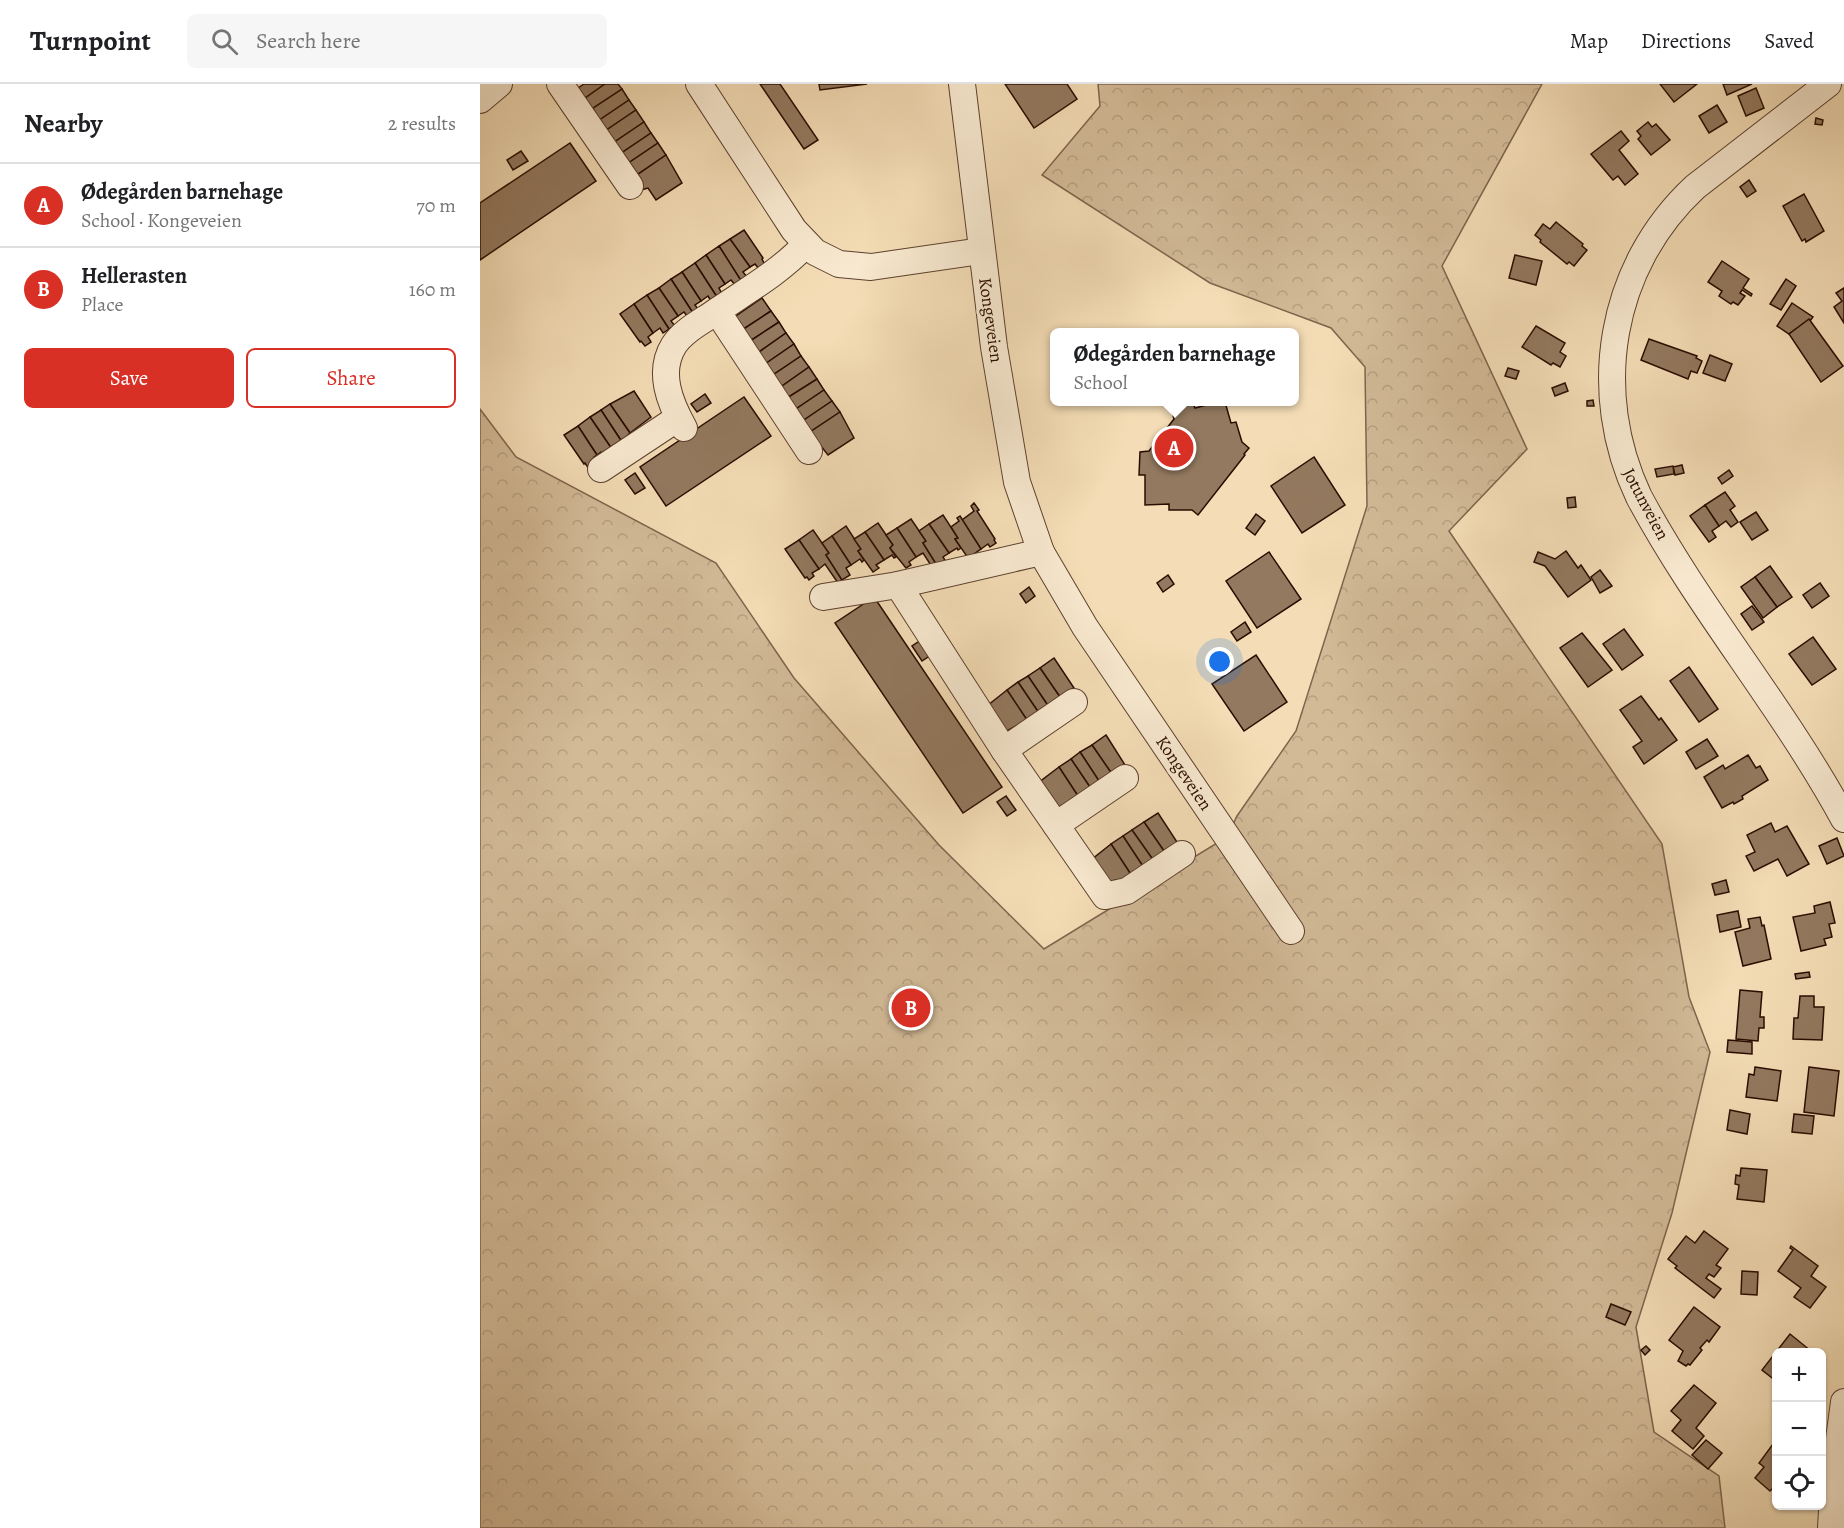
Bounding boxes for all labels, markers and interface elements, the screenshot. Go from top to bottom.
search box [187,14,607,68]
text: Turnpoint [30,22,151,60]
icon: search [208,25,241,58]
text: Search here [256,26,361,56]
text: Map [1570,27,1608,55]
text: Directions [1641,27,1731,55]
text: Saved [1764,27,1814,55]
text: Nearby [24,106,103,141]
text: 2 results [388,110,456,137]
text: Ødegården barnehage [81,177,283,207]
text: A [37,192,50,219]
text: 70 m [416,192,456,219]
text: School · Kongeveien [81,207,242,234]
text: Hellerasten [81,261,187,291]
text: B [37,276,50,303]
text: 160 m [409,276,456,303]
street label: Kongeveien [973,276,1009,364]
text: Place [81,291,123,318]
popup [1050,328,1299,406]
text: Ødegården barnehage [1073,339,1276,369]
button: Save [24,348,234,408]
button: Share [246,348,456,408]
text: School [1073,369,1128,396]
pin: A [1154,426,1194,470]
street label: Jotunveien [1617,464,1675,544]
your location [1205,647,1234,676]
street label: Kongeveien [1150,731,1218,815]
pin: B [892,986,930,1030]
map controls [1772,1348,1826,1510]
button: + [1772,1348,1826,1402]
button: − [1772,1402,1826,1456]
button: locate [1772,1456,1826,1510]

